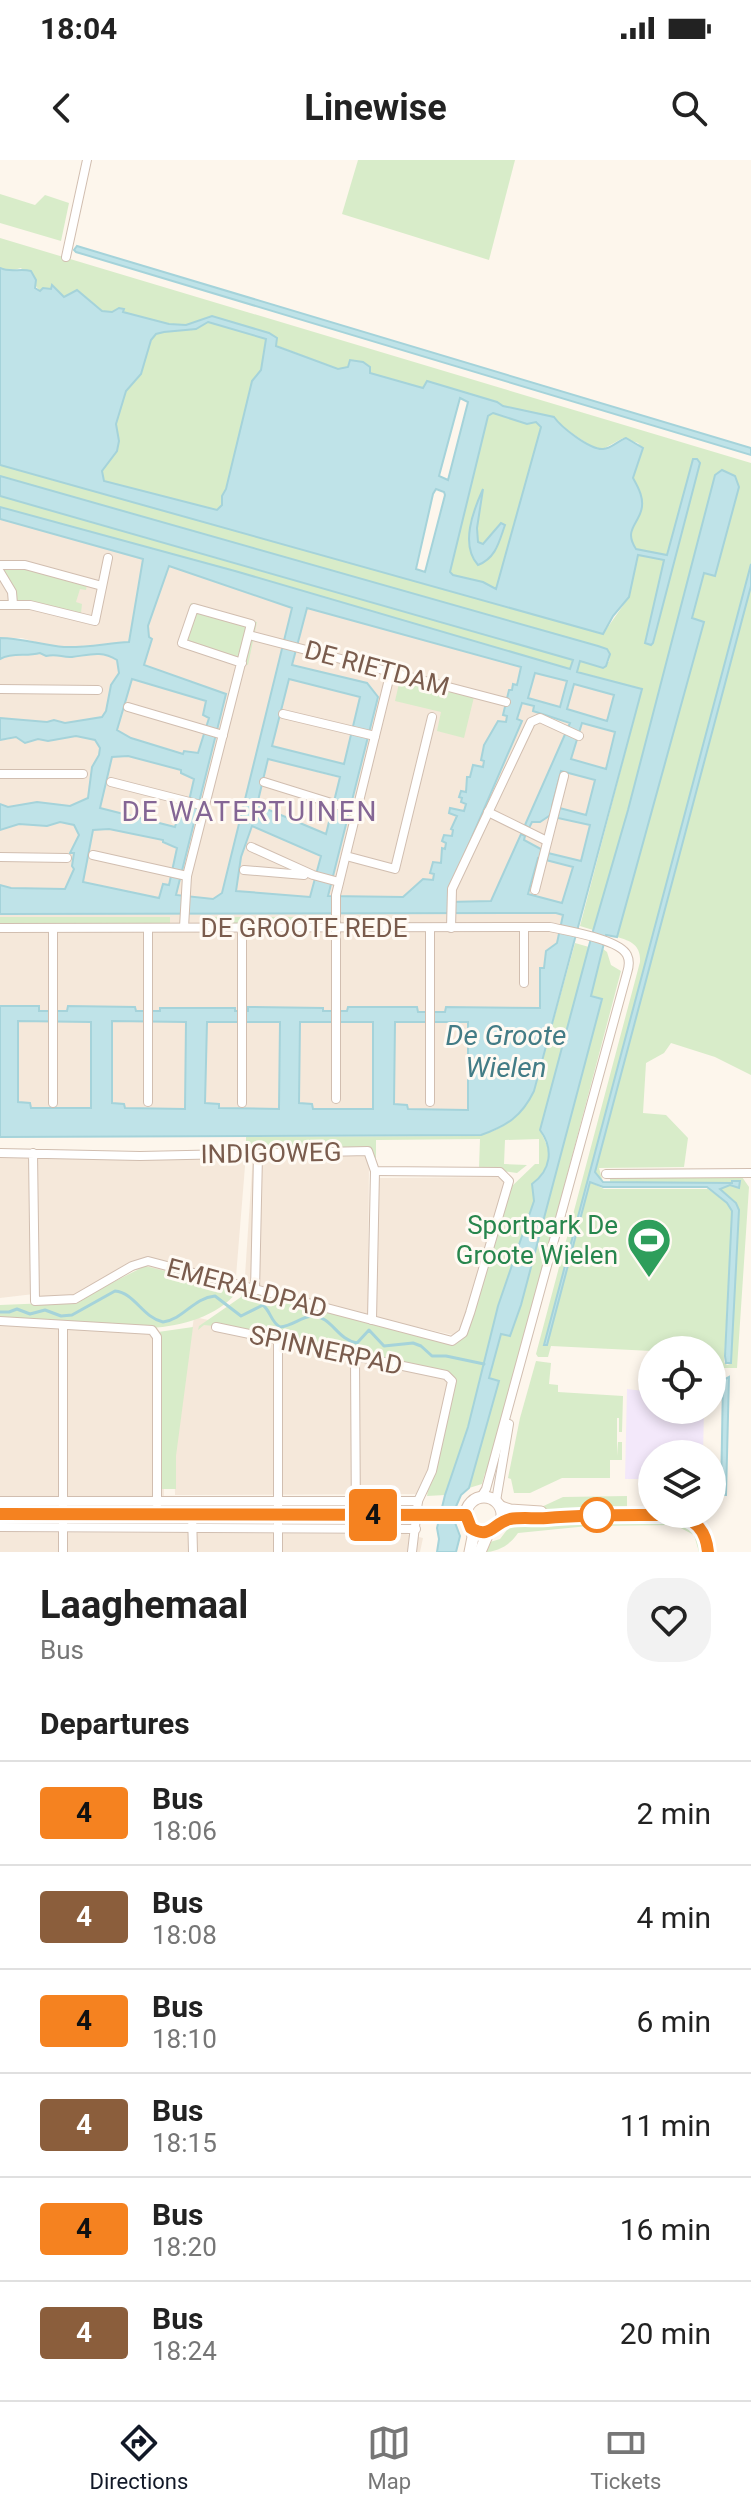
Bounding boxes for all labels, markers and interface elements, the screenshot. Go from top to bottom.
text: 18:04 [40,11,117,46]
icon: back [40,86,84,130]
icon: search [667,86,711,130]
text: Linewise [304,87,447,129]
street label: DE RIETDAM [301,634,453,702]
district label: DE WATERTUINEN [121,795,379,828]
street label: DE GROOTE REDE [201,913,407,943]
water label: De Groote Wielen [446,1019,566,1084]
street label: INDIGOWEG [200,1137,342,1169]
place label: Sportpark De Groote Wielen [456,1210,618,1270]
sports icon: Sportpark De Groote Wielen [625,1216,673,1279]
street label: EMERALDPAD [163,1252,331,1324]
street label: SPINNERPAD [247,1319,405,1381]
map controls [638,1336,726,1528]
button: locate [638,1336,726,1424]
button: layers [638,1440,726,1528]
line badge: 4 [347,1489,399,1541]
text: 4 [365,1498,381,1531]
unlabelled marker [580,1498,614,1532]
button: heart [627,1578,711,1662]
text: Laaghemaal [40,1583,248,1627]
text: Bus [40,1635,84,1665]
text: Departures [40,1706,190,1741]
text: Bus [152,1781,203,1816]
text: 4 [76,1796,92,1829]
text: 2 min [637,1796,711,1831]
text: 18:06 [152,1816,217,1846]
text: Bus [152,1885,203,1920]
text: 4 [76,1900,92,1933]
text: 4 min [637,1900,711,1935]
text: 18:08 [152,1920,217,1950]
text: Bus [152,1989,203,2024]
text: 4 [76,2004,92,2037]
text: 6 min [637,2004,711,2039]
text: 18:10 [152,2024,217,2054]
text: Bus [152,2093,203,2128]
text: 4 [76,2108,92,2141]
text: 11 min [620,2108,711,2143]
text: 18:15 [152,2128,217,2158]
text: Bus [152,2197,203,2232]
text: 4 [76,2212,92,2245]
text: 16 min [620,2212,711,2247]
text: 18:20 [152,2232,217,2262]
text: Bus [152,2301,203,2336]
text: 4 [76,2316,92,2349]
text: 20 min [620,2316,711,2351]
text: 18:24 [152,2336,217,2366]
tab: Directions [90,2421,188,2494]
tab: Map [367,2421,411,2494]
tab: Tickets [590,2421,661,2494]

